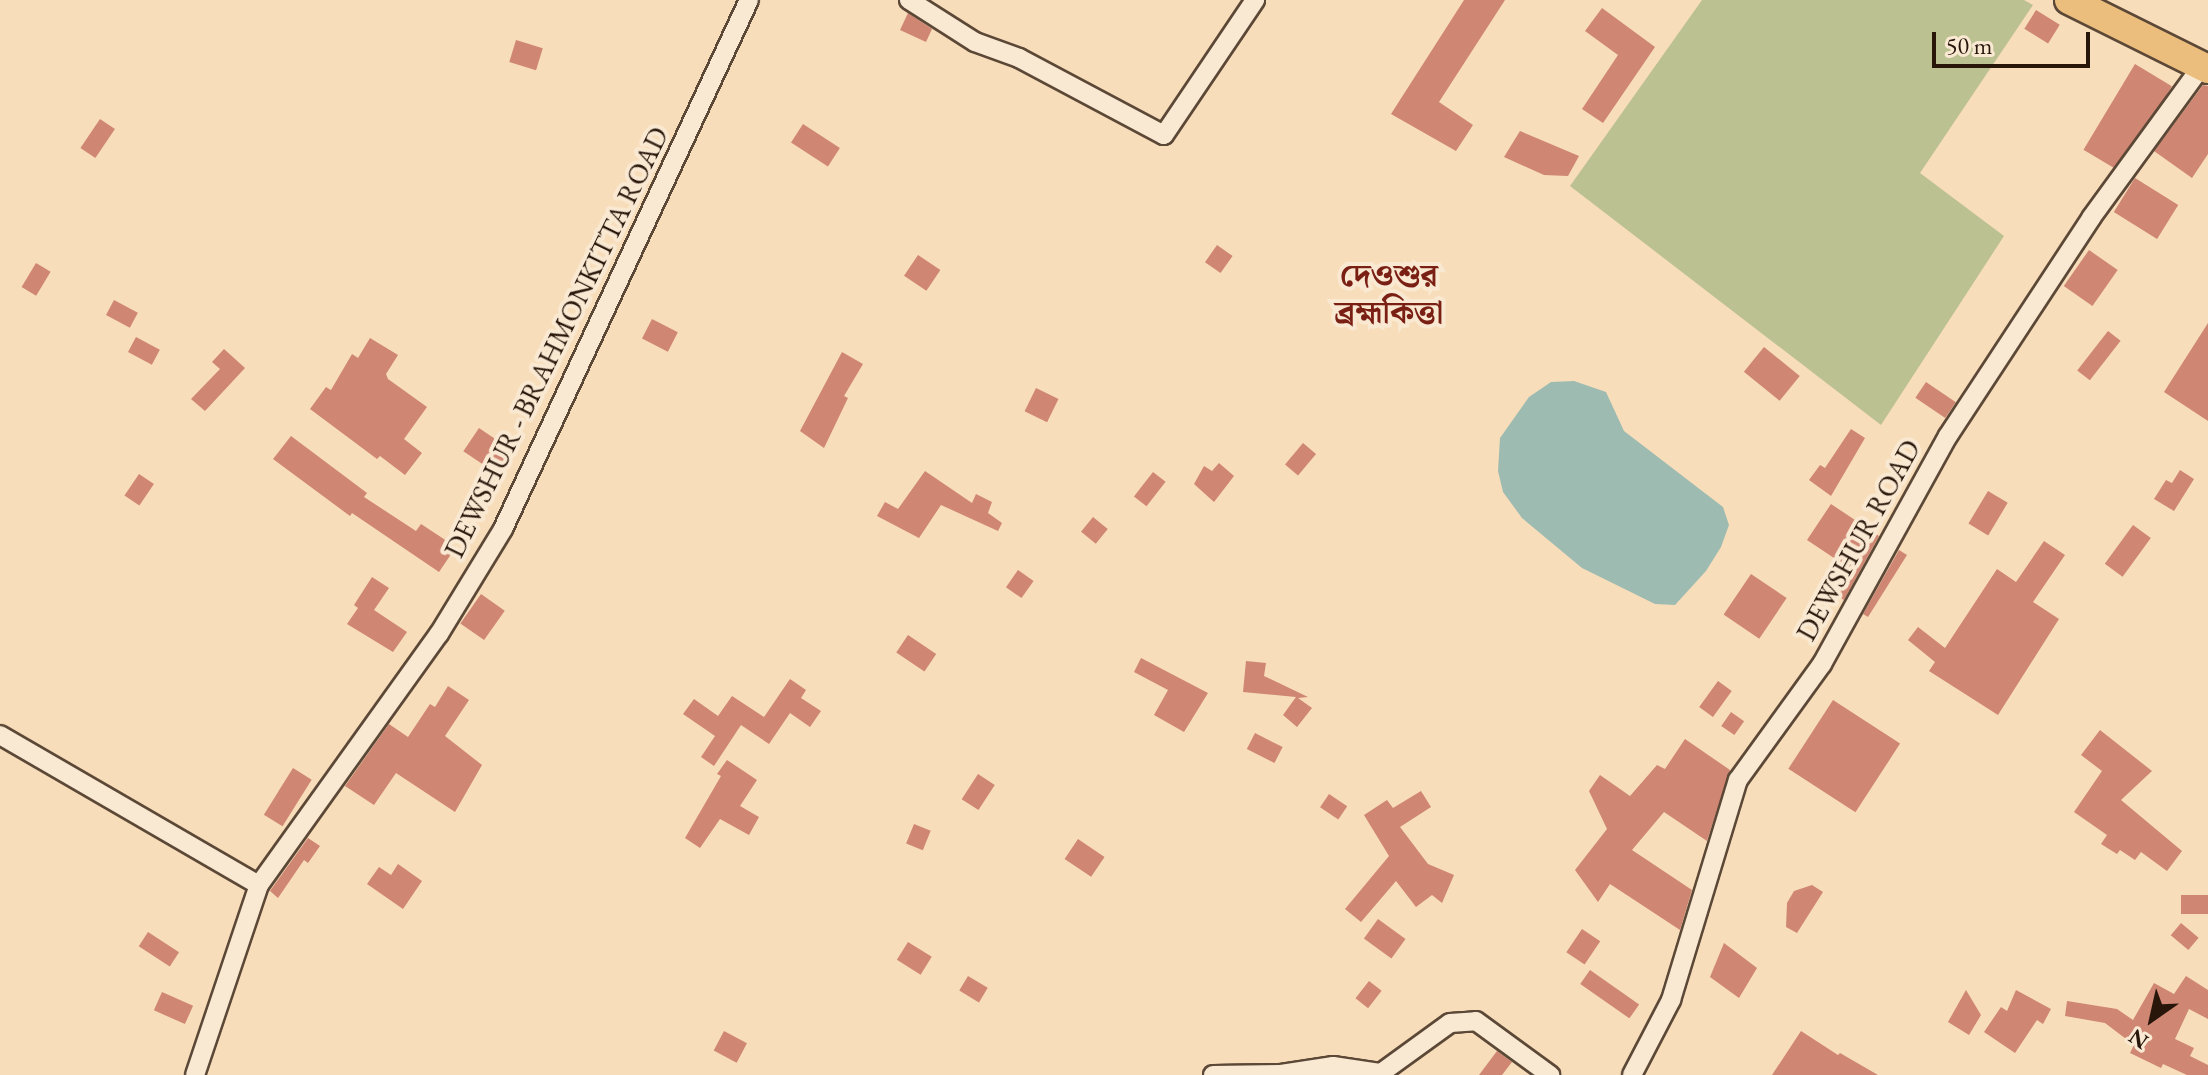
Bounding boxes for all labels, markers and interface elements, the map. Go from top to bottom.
scale bar [1936,16,2094,66]
text: 50 m [1946,30,1993,61]
street label: DEWSHUR - BRAHMONKITTA ROAD [437,121,675,563]
district label: দেওশুর ব্রহ্মকিত্তা [1335,257,1443,332]
street label: DEWSHUR ROAD [1789,434,1927,646]
north arrow [2112,979,2192,1059]
text: N [2123,1022,2154,1056]

